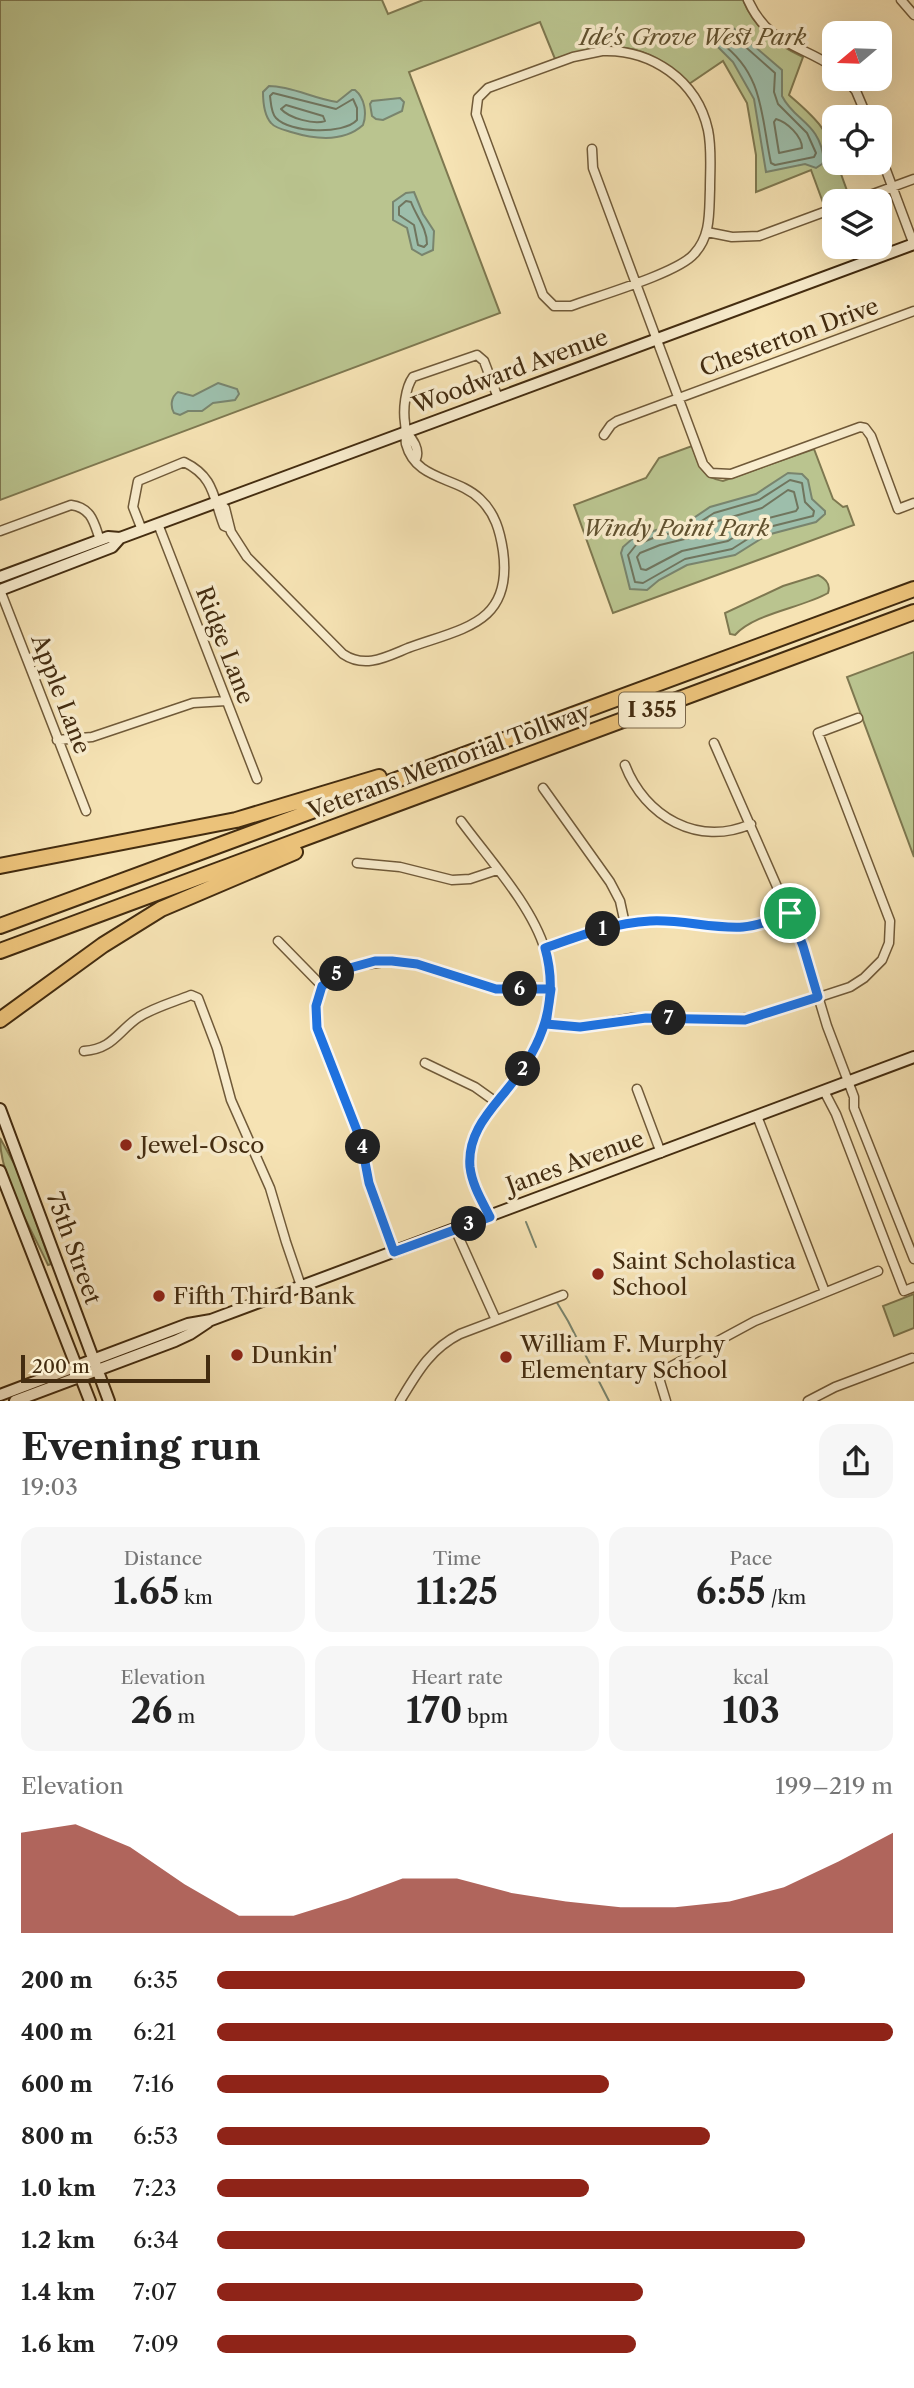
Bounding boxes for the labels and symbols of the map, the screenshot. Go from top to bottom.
north arrow [822,21,892,91]
park label: Ide's Grove West Park [577,23,807,51]
street label: Chesterton Drive [696,292,882,382]
street label: Woodward Avenue [407,323,612,420]
park label: Windy Point Park [583,514,769,542]
street label: Ridge Lane [190,582,260,708]
street label: Apple Lane [25,629,97,758]
road number: I 355 [619,692,685,728]
street label: Veterans Memorial Tollway [303,697,594,826]
pin [760,883,820,943]
pin: 1 [586,912,620,946]
pin: 5 [320,956,354,992]
pin: 6 [503,972,538,1006]
pin: 7 [652,1000,686,1036]
pin: 2 [505,1052,540,1086]
street label: Janes Avenue [500,1124,648,1201]
pin: 4 [346,1130,380,1164]
place label: Jewel-Osco [137,1131,264,1159]
marker: Jewel-Osco [118,1137,134,1153]
street label: 75th Street [41,1188,107,1308]
pin: 3 [452,1206,486,1242]
place label: Saint Scholastica School [612,1247,797,1301]
marker: Saint Scholastica School [590,1266,606,1282]
place label: Fifth Third Bank [173,1282,356,1310]
marker: Fifth Third Bank [151,1288,167,1304]
place label: William F. Murphy Elementary School [519,1330,728,1384]
place label: Dunkin' [251,1341,338,1369]
marker: Dunkin' [229,1347,245,1363]
marker: William F. Murphy Elementary School [498,1349,514,1365]
scale bar [21,1352,210,1384]

